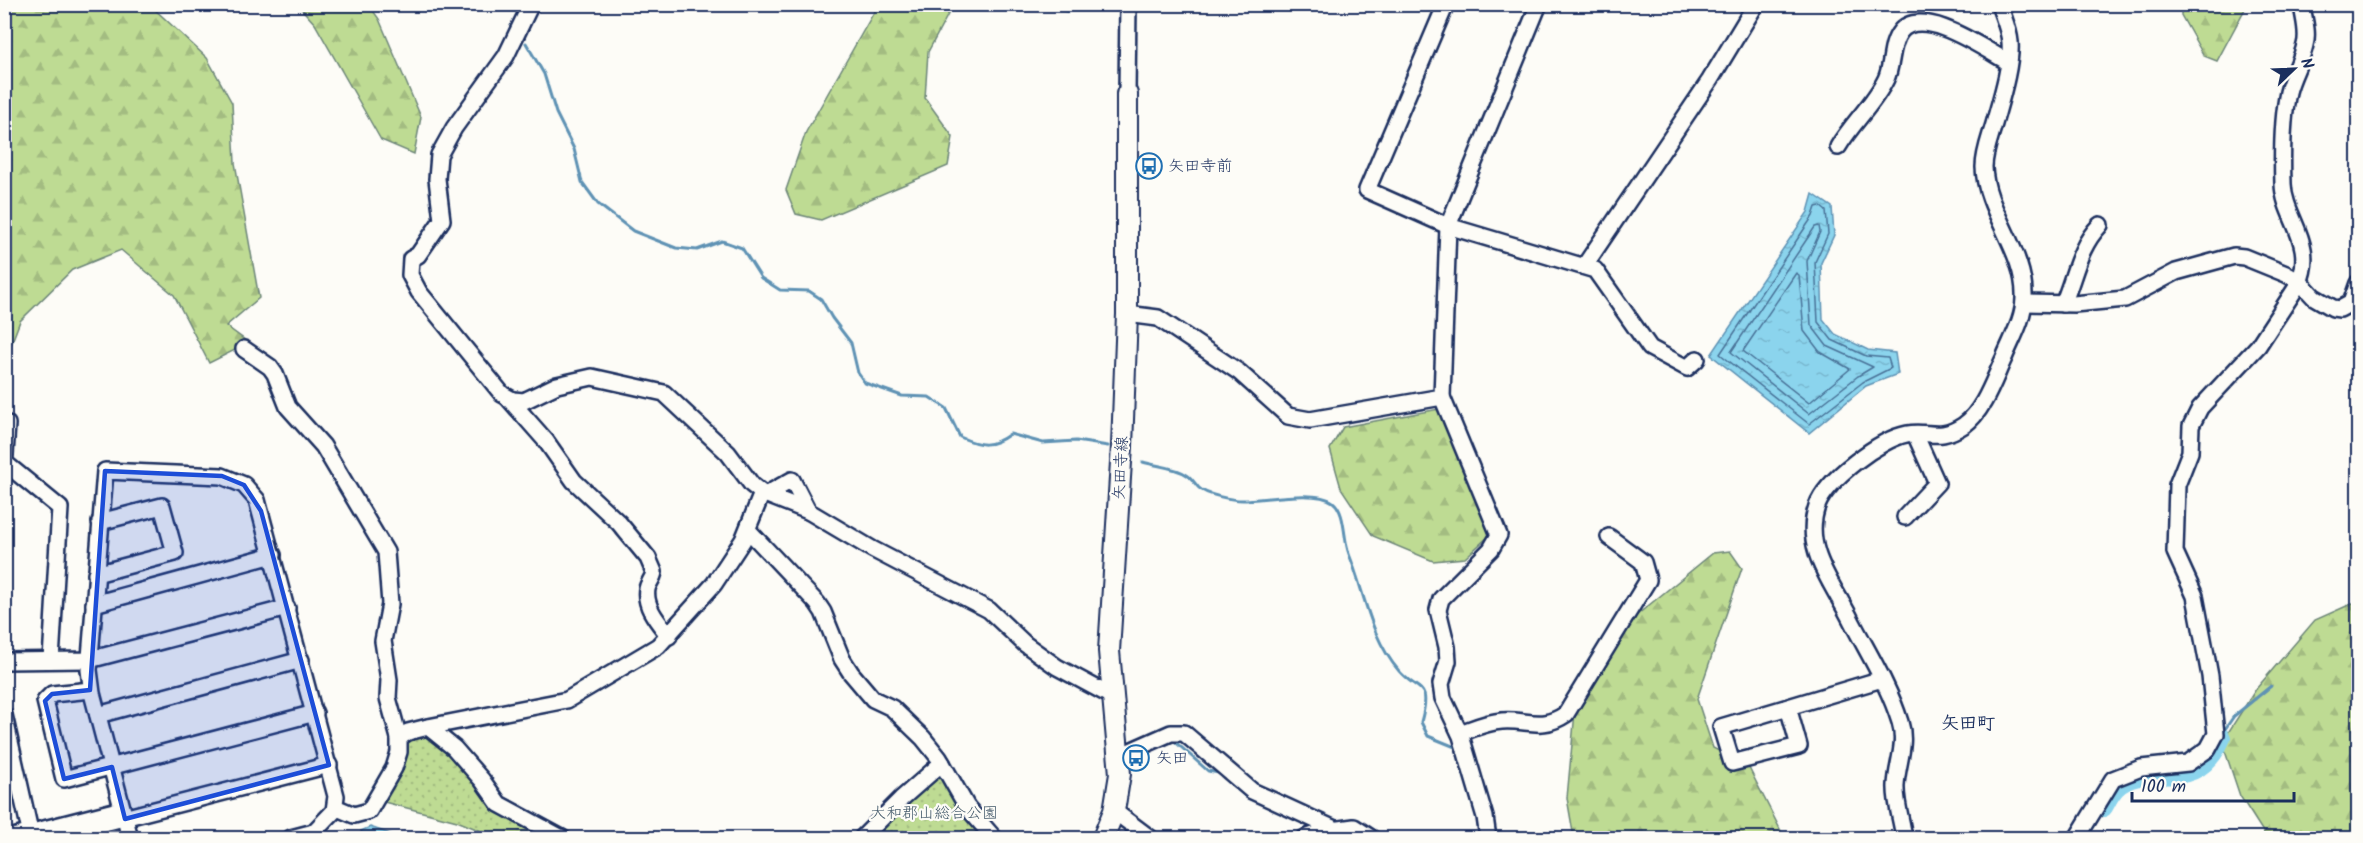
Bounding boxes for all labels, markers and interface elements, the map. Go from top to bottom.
north arrow [2264,39,2324,99]
text: N [2293,54,2320,73]
bus stop icon: 矢田寺前 [1134,151,1164,181]
place label: 矢田寺前 [1168,154,1232,179]
street label: 矢田寺線 [1107,435,1135,501]
district label: 矢田町 [1941,710,1995,739]
bus stop icon: 矢田 [1121,743,1151,773]
place label: 矢田 [1156,746,1188,771]
scale bar [2132,765,2294,803]
text: 100 m [2141,773,2186,802]
park label: 大和郡山総合公園 [870,801,998,826]

